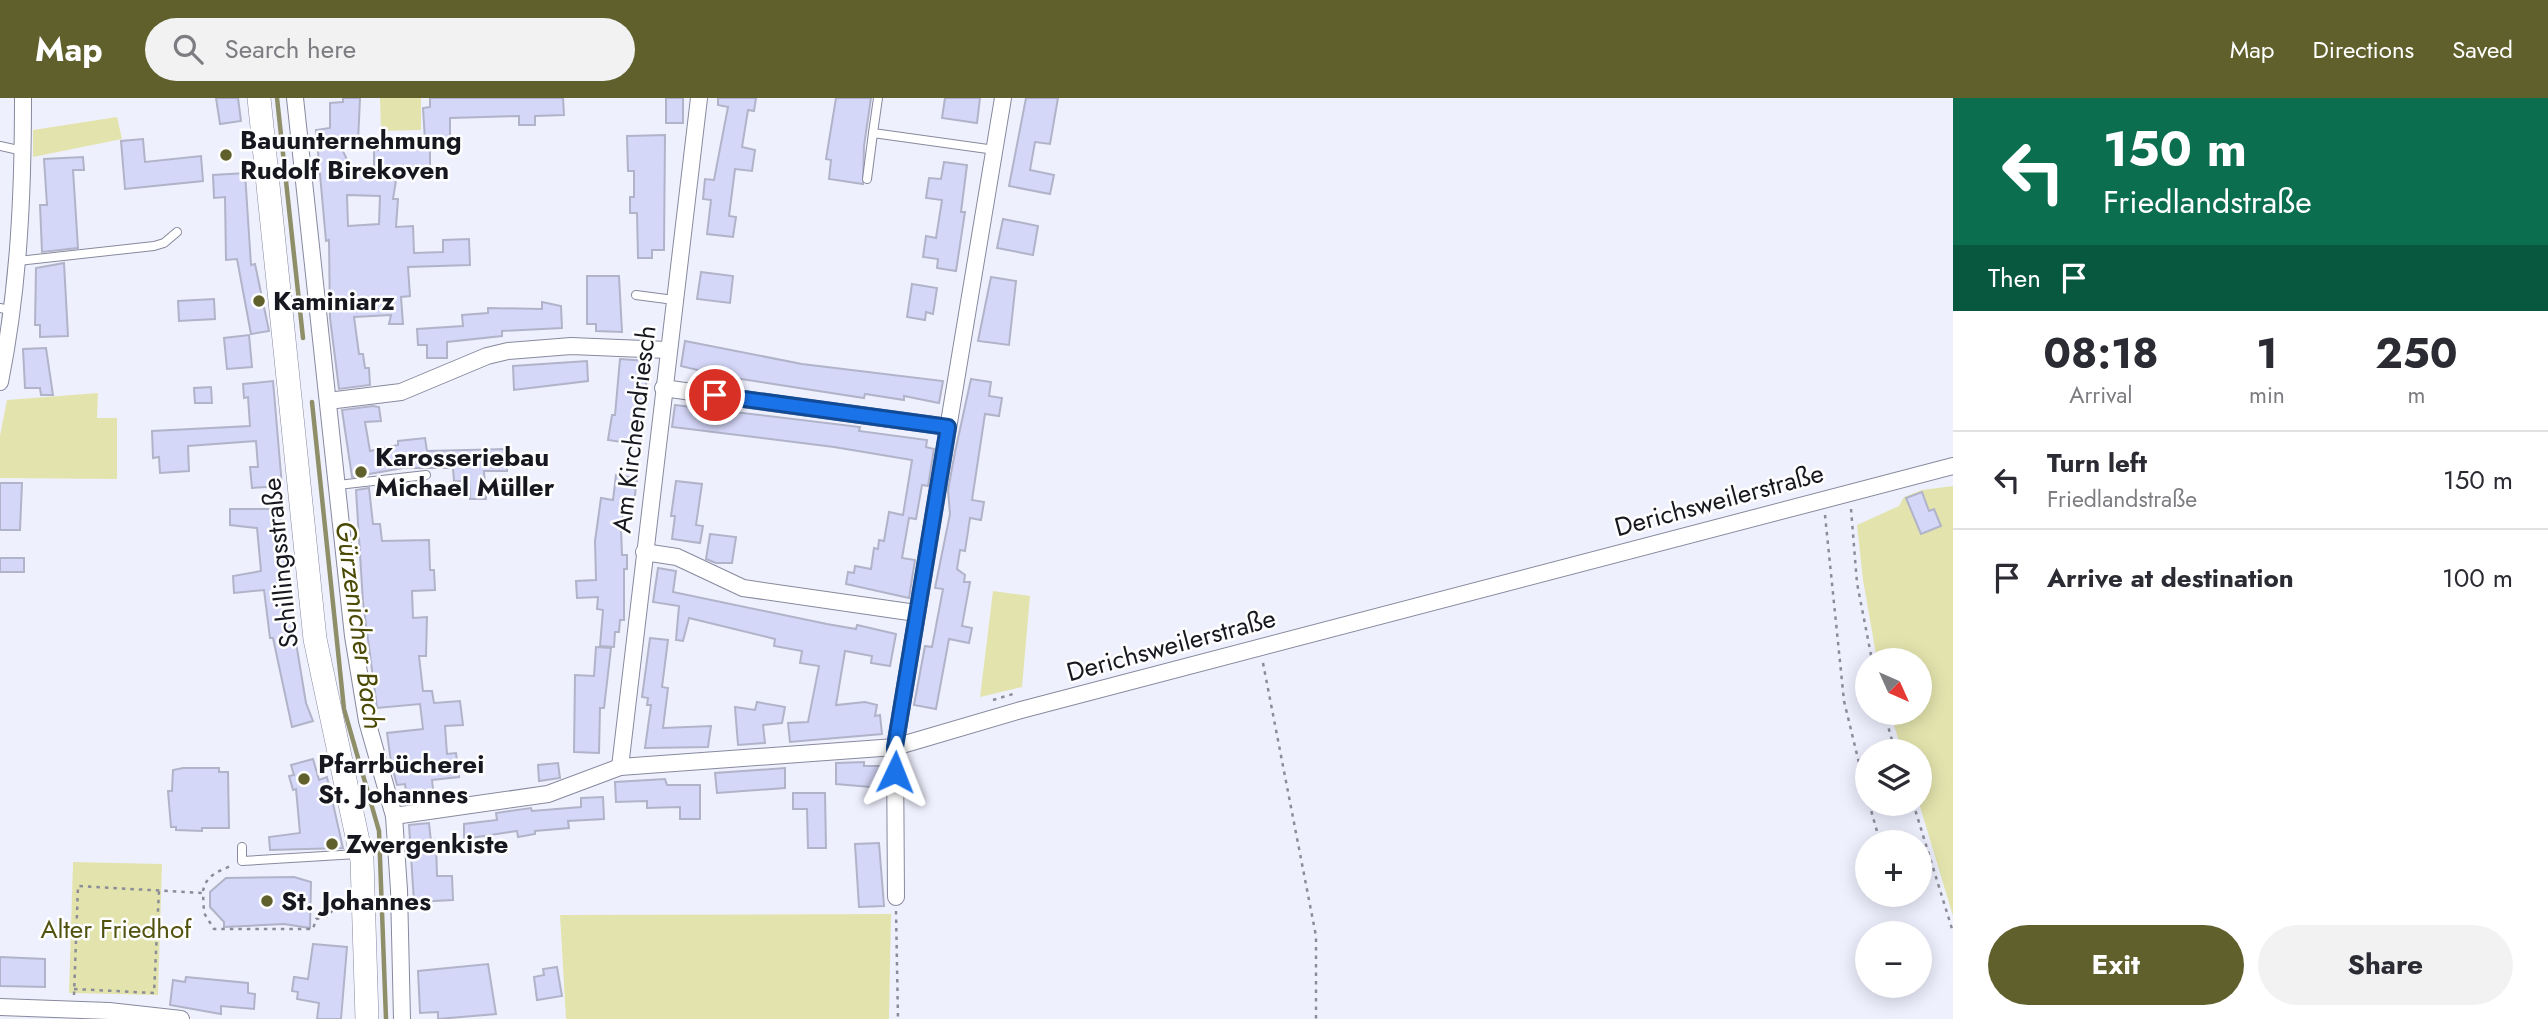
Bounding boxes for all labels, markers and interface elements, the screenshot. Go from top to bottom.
search box [145,18,635,81]
text: Map [35,26,103,73]
icon: search [169,30,207,68]
text: Search here [225,30,356,68]
text: Map [2230,32,2275,67]
text: Directions [2313,32,2414,67]
text: Saved [2452,32,2513,67]
text: 150 m [2103,114,2247,184]
place label: Bauunternehmung Rudolf Birekoven [240,121,462,189]
icon: left [1988,126,2079,217]
marker: Bauunternehmung Rudolf Birekoven [218,147,234,163]
text: Friedlandstraße [2103,179,2312,225]
text: Then [1988,259,2041,297]
icon: arrive [2055,259,2093,297]
place label: Kaminiarz [273,282,395,320]
marker: Kaminiarz [251,293,267,309]
street label: Am Kirchendriesch [602,323,666,535]
text: 08:18 [2043,323,2159,384]
text: 1 [2256,323,2278,384]
text: 250 [2375,323,2458,384]
pin [685,365,745,425]
icon: arrive [696,376,734,414]
text: Arrival [2069,378,2133,412]
text: min [2249,378,2285,412]
text: m [2407,378,2425,412]
place label: Karosseriebau Michael Müller [375,438,555,506]
text: Turn left [2047,444,2147,482]
street label: Derichsweilerstraße [1610,454,1828,546]
icon: left [1988,461,2026,499]
text: 150 m [2443,461,2513,499]
marker: Karosseriebau Michael Müller [353,464,369,480]
street label: Schillingsstraße [252,476,308,650]
text: Friedlandstraße [2047,482,2197,516]
water label: Gürzenicher Bach [325,518,394,732]
icon: arrive [1988,559,2026,597]
text: Arrive at destination [2047,559,2294,597]
text: 100 m [2442,559,2513,597]
street label: Derichsweilerstraße [1062,599,1280,691]
north arrow [1855,648,1932,724]
map controls [1855,648,1932,998]
position arrow [858,735,932,809]
button: layers [1855,739,1932,816]
place label: Pfarrbücherei St. Johannes [318,745,484,813]
marker: Pfarrbücherei St. Johannes [296,771,312,787]
place label: Zwergenkiste [346,825,508,863]
button: + [1855,830,1932,907]
marker: Zwergenkiste [324,836,340,852]
place label: St. Johannes [281,882,431,920]
marker: St. Johannes [259,893,275,909]
park label: Alter Friedhof [40,910,192,948]
button: − [1855,921,1932,998]
button: Exit [1988,925,2244,1005]
button: Share [2258,925,2513,1005]

